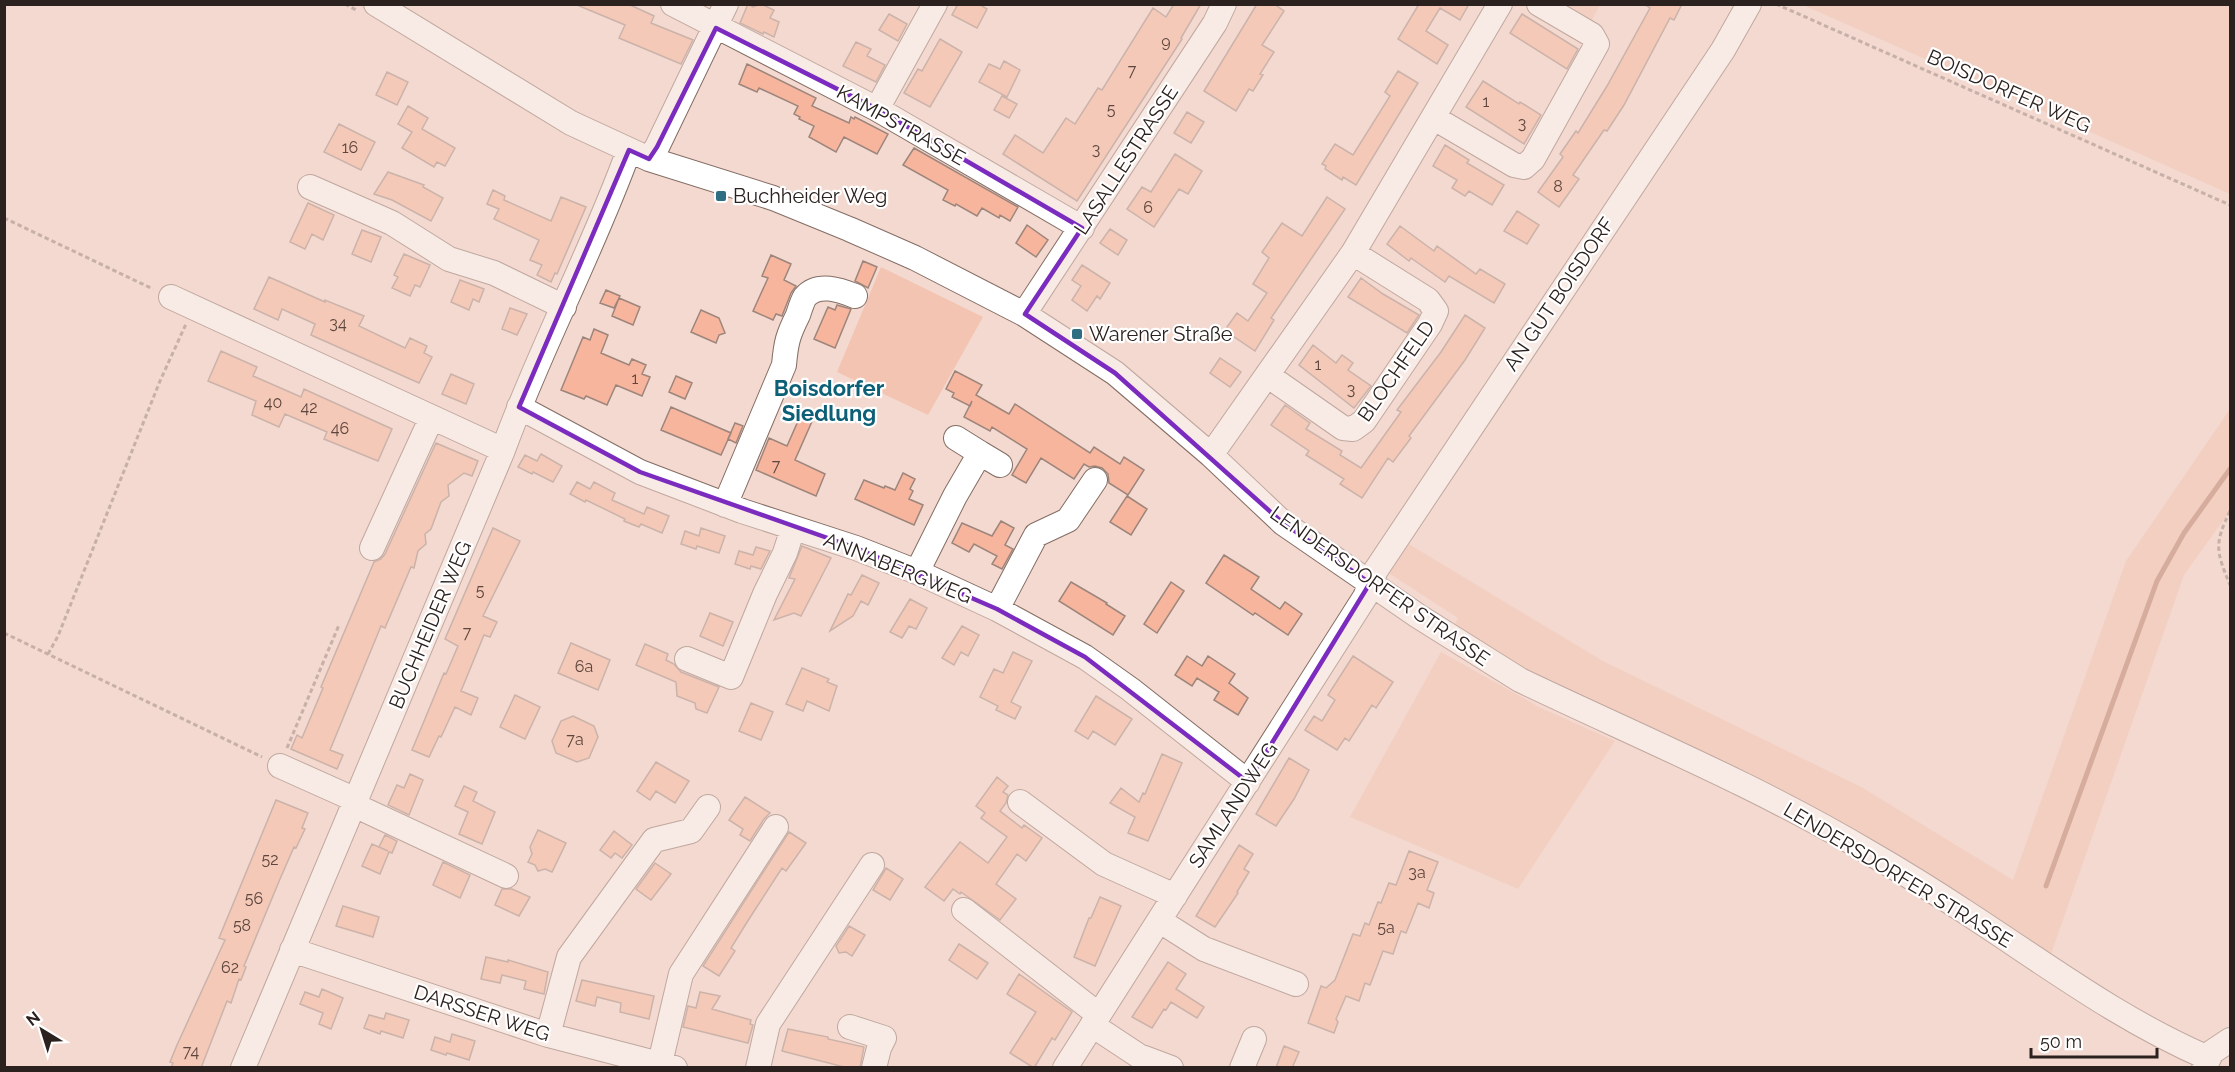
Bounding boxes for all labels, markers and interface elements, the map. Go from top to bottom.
house number: 9 [1161,32,1171,51]
street label: BOISDORFER WEG [1924,44,2094,138]
house number: 7 [1128,61,1137,80]
street label: KAMPSTRASSE [832,80,970,170]
street label: LASALLESTRASSE [1069,81,1183,239]
house number: 1 [1483,92,1490,111]
house number: 5 [1107,100,1116,119]
house number: 3 [1518,114,1526,133]
house number: 16 [342,138,358,157]
house number: 3 [1092,140,1100,159]
house number: 8 [1553,177,1563,196]
place label: Buchheider Weg [733,184,887,208]
marker: Buchheider Weg [714,189,728,203]
house number: 6 [1143,198,1153,217]
street label: AN GUT BOISDORF [1499,213,1619,375]
house number: 34 [329,314,347,333]
street label: BLOCHFELD [1352,316,1440,426]
place label: Warener Straße [1089,322,1233,346]
marker: Warener Straße [1070,327,1084,341]
house number: 1 [1315,355,1322,374]
house number: 1 [632,369,639,388]
district label: Boisdorfer Siedlung [774,375,885,426]
house number: 3 [1347,380,1355,399]
house number: 40 [264,393,282,412]
house number: 42 [300,398,318,417]
house number: 46 [331,419,349,438]
house number: 7 [772,456,781,475]
street label: LENDERSDORFER STRASSE [1266,501,1494,671]
street label: ANNABERGWEG [820,527,976,609]
street label: BUCHHEIDER WEG [384,538,476,712]
house number: 5 [476,581,485,600]
house number: 7 [463,623,472,642]
house number: 6a [575,657,593,676]
house number: 7a [566,730,584,749]
street label: SAMLANDWEG [1184,738,1282,872]
street label: LENDERSDORFER STRASSE [1779,797,2017,953]
house number: 52 [261,850,279,869]
house number: 3a [1408,863,1426,882]
house number: 56 [245,889,263,908]
house number: 58 [233,916,251,935]
house number: 5a [1377,918,1395,937]
house number: 62 [221,958,239,977]
street label: DARSSER WEG [411,980,553,1046]
north arrow [12,1000,72,1060]
text: N [22,1007,44,1030]
scale bar [2031,1021,2157,1059]
text: 50 m [2040,1031,2082,1052]
house number: 74 [183,1042,199,1061]

